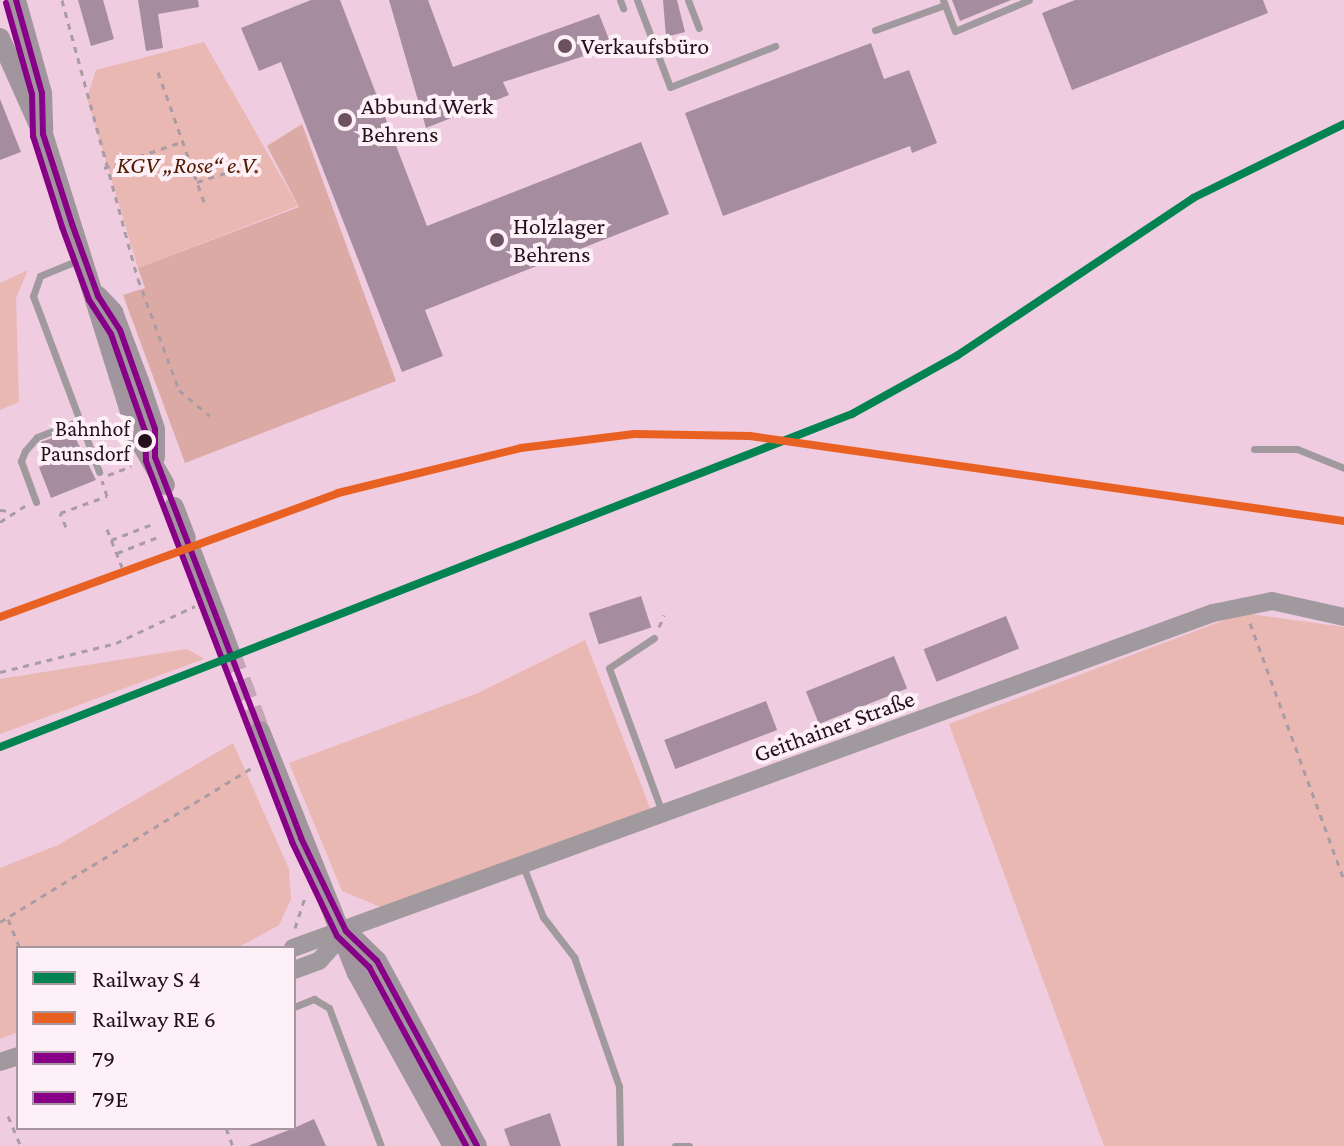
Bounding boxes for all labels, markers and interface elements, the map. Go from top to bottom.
place label: Verkaufsbüro [581,32,709,60]
marker: Verkaufsbüro [556,37,574,55]
place label: Abbund Werk Behrens [361,92,493,148]
marker: Abbund Werk Behrens [336,111,354,129]
park label: KGV „Rose“ e.V. [116,151,260,179]
place label: Holzlager Behrens [513,212,605,268]
marker: Holzlager Behrens [488,231,506,249]
place label: Bahnhof Paunsdorf [40,415,130,466]
marker: Bahnhof Paunsdorf [137,433,153,449]
street label: Geithainer Straße [750,684,918,768]
legend [16,946,296,1130]
text: Railway S 4 [92,965,201,992]
text: Railway RE 6 [92,1005,216,1032]
text: 79 [92,1045,115,1072]
text: 79E [92,1085,128,1112]

